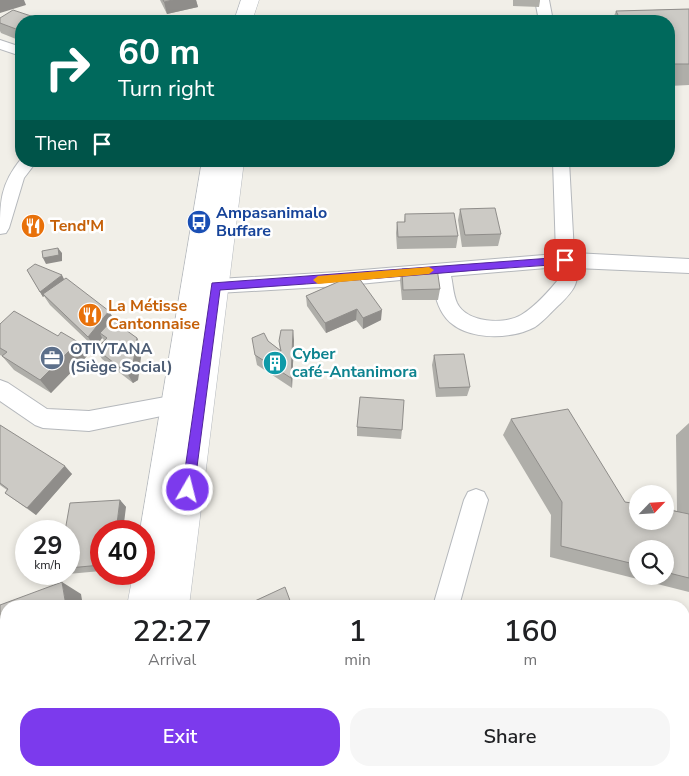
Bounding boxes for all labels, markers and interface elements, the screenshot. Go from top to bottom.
text: 60 m [118,29,200,76]
icon: right [35,35,100,100]
text: Turn right [118,74,214,104]
icon: arrive [88,130,116,158]
text: Then [35,131,78,157]
place label: Ampasanimalo Buffare [216,202,327,242]
bus stop icon: Ampasanimalo Buffare [186,209,212,235]
restaurant icon: Tend'M [20,213,46,239]
place label: Tend'M [50,215,104,237]
pin [544,239,586,281]
icon: arrive [551,246,579,274]
place label: La Métisse Cantonnaise [108,295,200,335]
restaurant icon: La Métisse Cantonnaise [77,302,103,328]
place label: OTIVTANA (Siège Social) [70,338,173,378]
place label: Cyber café-Antanimora [292,343,417,383]
office icon: OTIVTANA (Siège Social) [39,345,65,371]
building icon: Cyber café-Antanimora [262,350,288,376]
position arrow [161,463,213,515]
north arrow [629,485,674,530]
map controls [629,485,674,585]
speed limit sign: 40 [90,520,155,585]
text: 29 [32,529,63,563]
button: search [629,540,674,585]
text: km/h [34,557,61,573]
text: 22:27 [133,611,212,652]
text: 1 [349,611,367,652]
text: 160 [503,611,557,652]
text: Arrival [148,649,196,671]
text: min [344,649,371,671]
text: m [524,649,537,671]
button: Exit [20,708,340,766]
button: Share [350,708,670,766]

